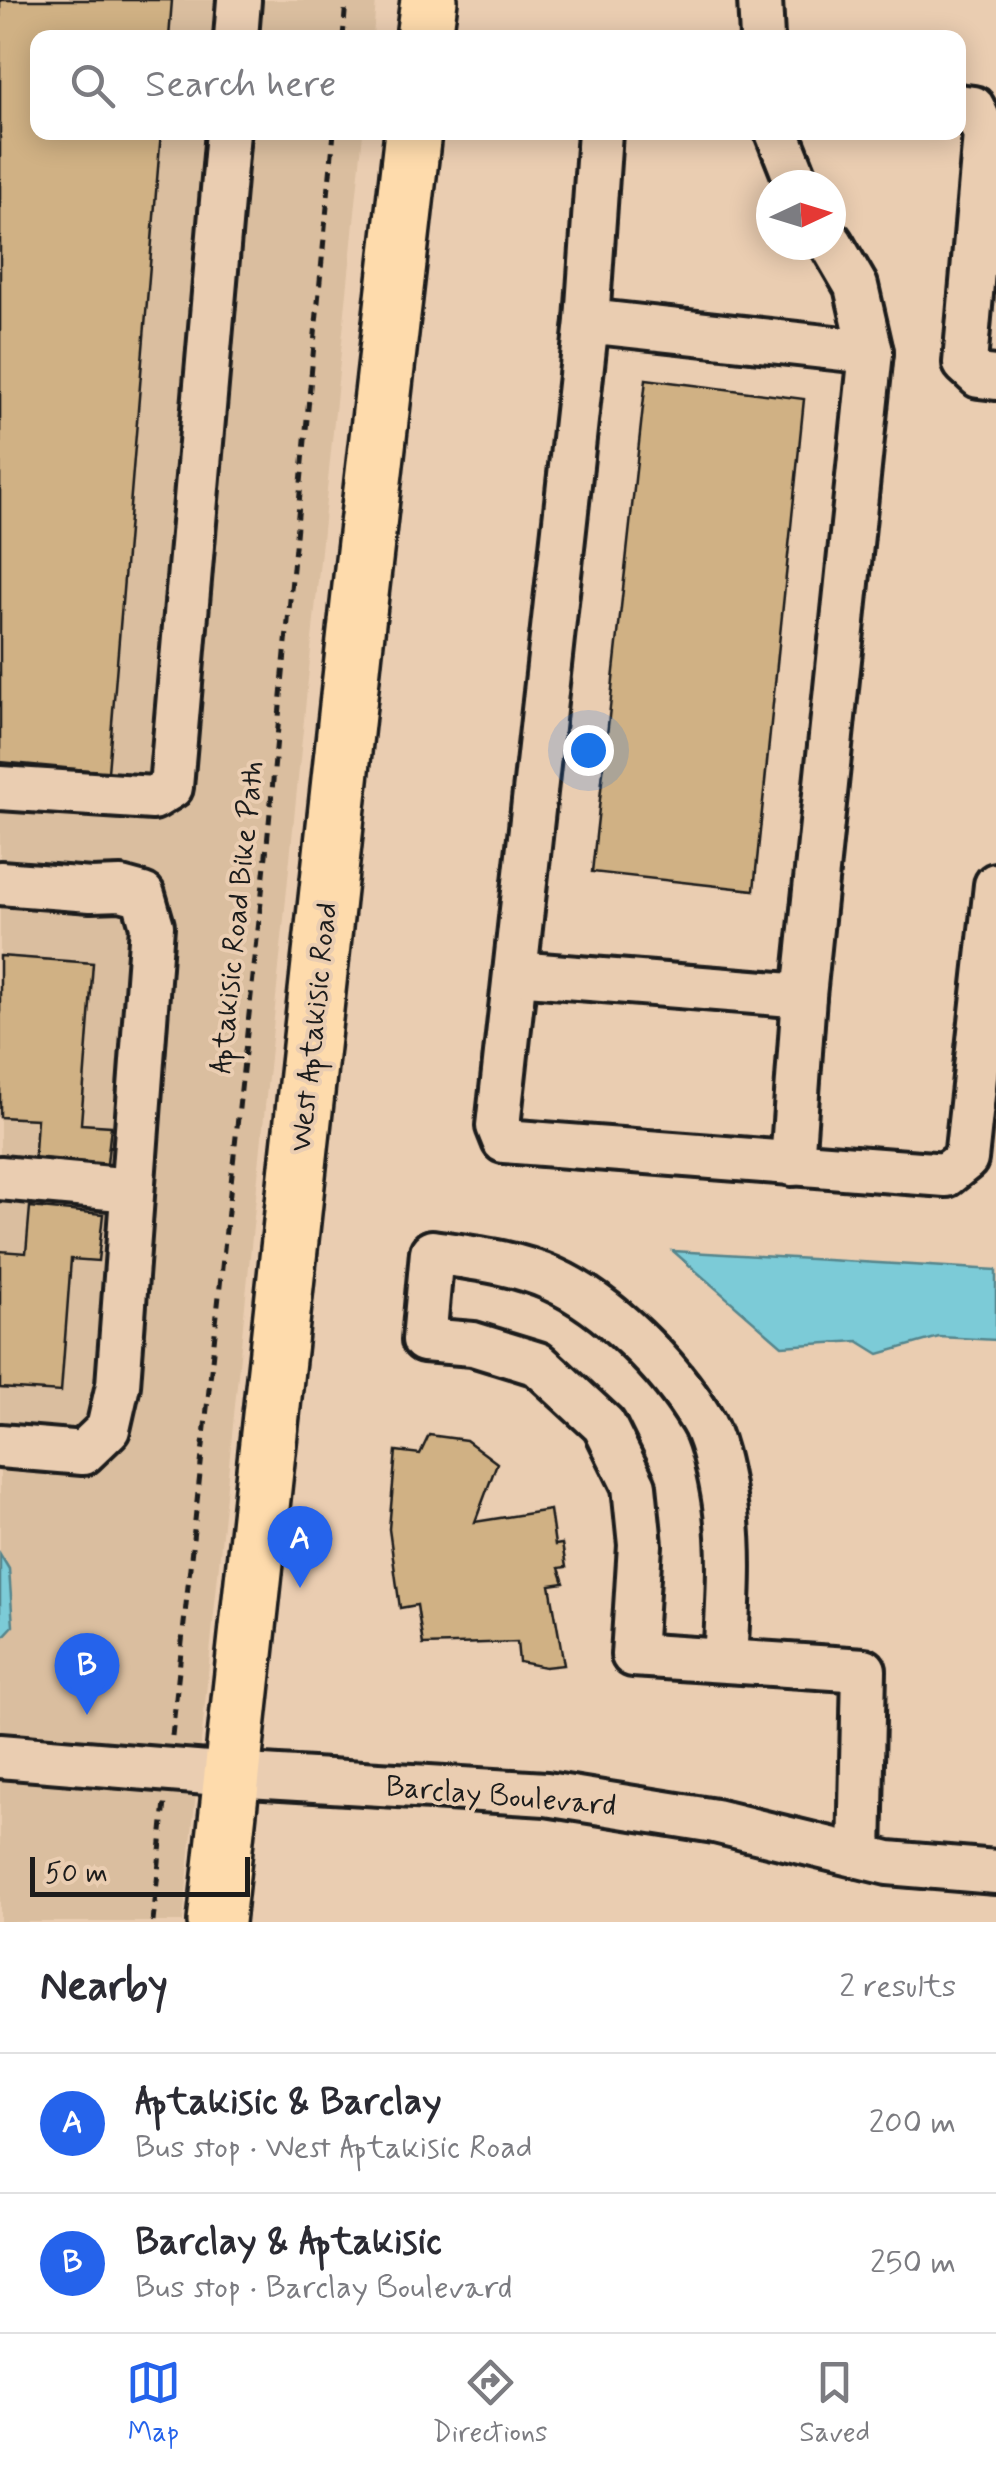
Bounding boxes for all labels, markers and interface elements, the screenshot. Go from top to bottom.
search box [30,30,966,140]
icon: search [65,58,120,113]
text: Search here [145,61,336,110]
north arrow [756,170,846,260]
your location [563,725,614,776]
street label: Aptakisic Road Bike Path [202,759,276,1076]
street label: West Aptakisic Road [282,901,350,1154]
pin: A [268,1506,332,1588]
pin: B [54,1632,120,1715]
street label: Barclay Boulevard [384,1767,618,1826]
scale bar [30,1852,250,1896]
text: 50 m [45,1856,108,1893]
text: Nearby [40,1960,168,2015]
text: 2 results [839,1966,956,2008]
text: Aptakisic & Barclay [135,2078,442,2127]
text: A [62,2102,83,2144]
text: 200 m [869,2102,956,2144]
text: Bus stop · West Aptakisic Road [135,2127,533,2169]
text: Barclay & Aptakisic [135,2218,442,2267]
text: B [62,2242,83,2284]
text: 250 m [870,2242,956,2284]
text: Bus stop · Barclay Boulevard [135,2267,512,2309]
tab: Map [126,2355,181,2452]
tab: Directions [433,2355,548,2452]
tab: Saved [799,2355,870,2452]

